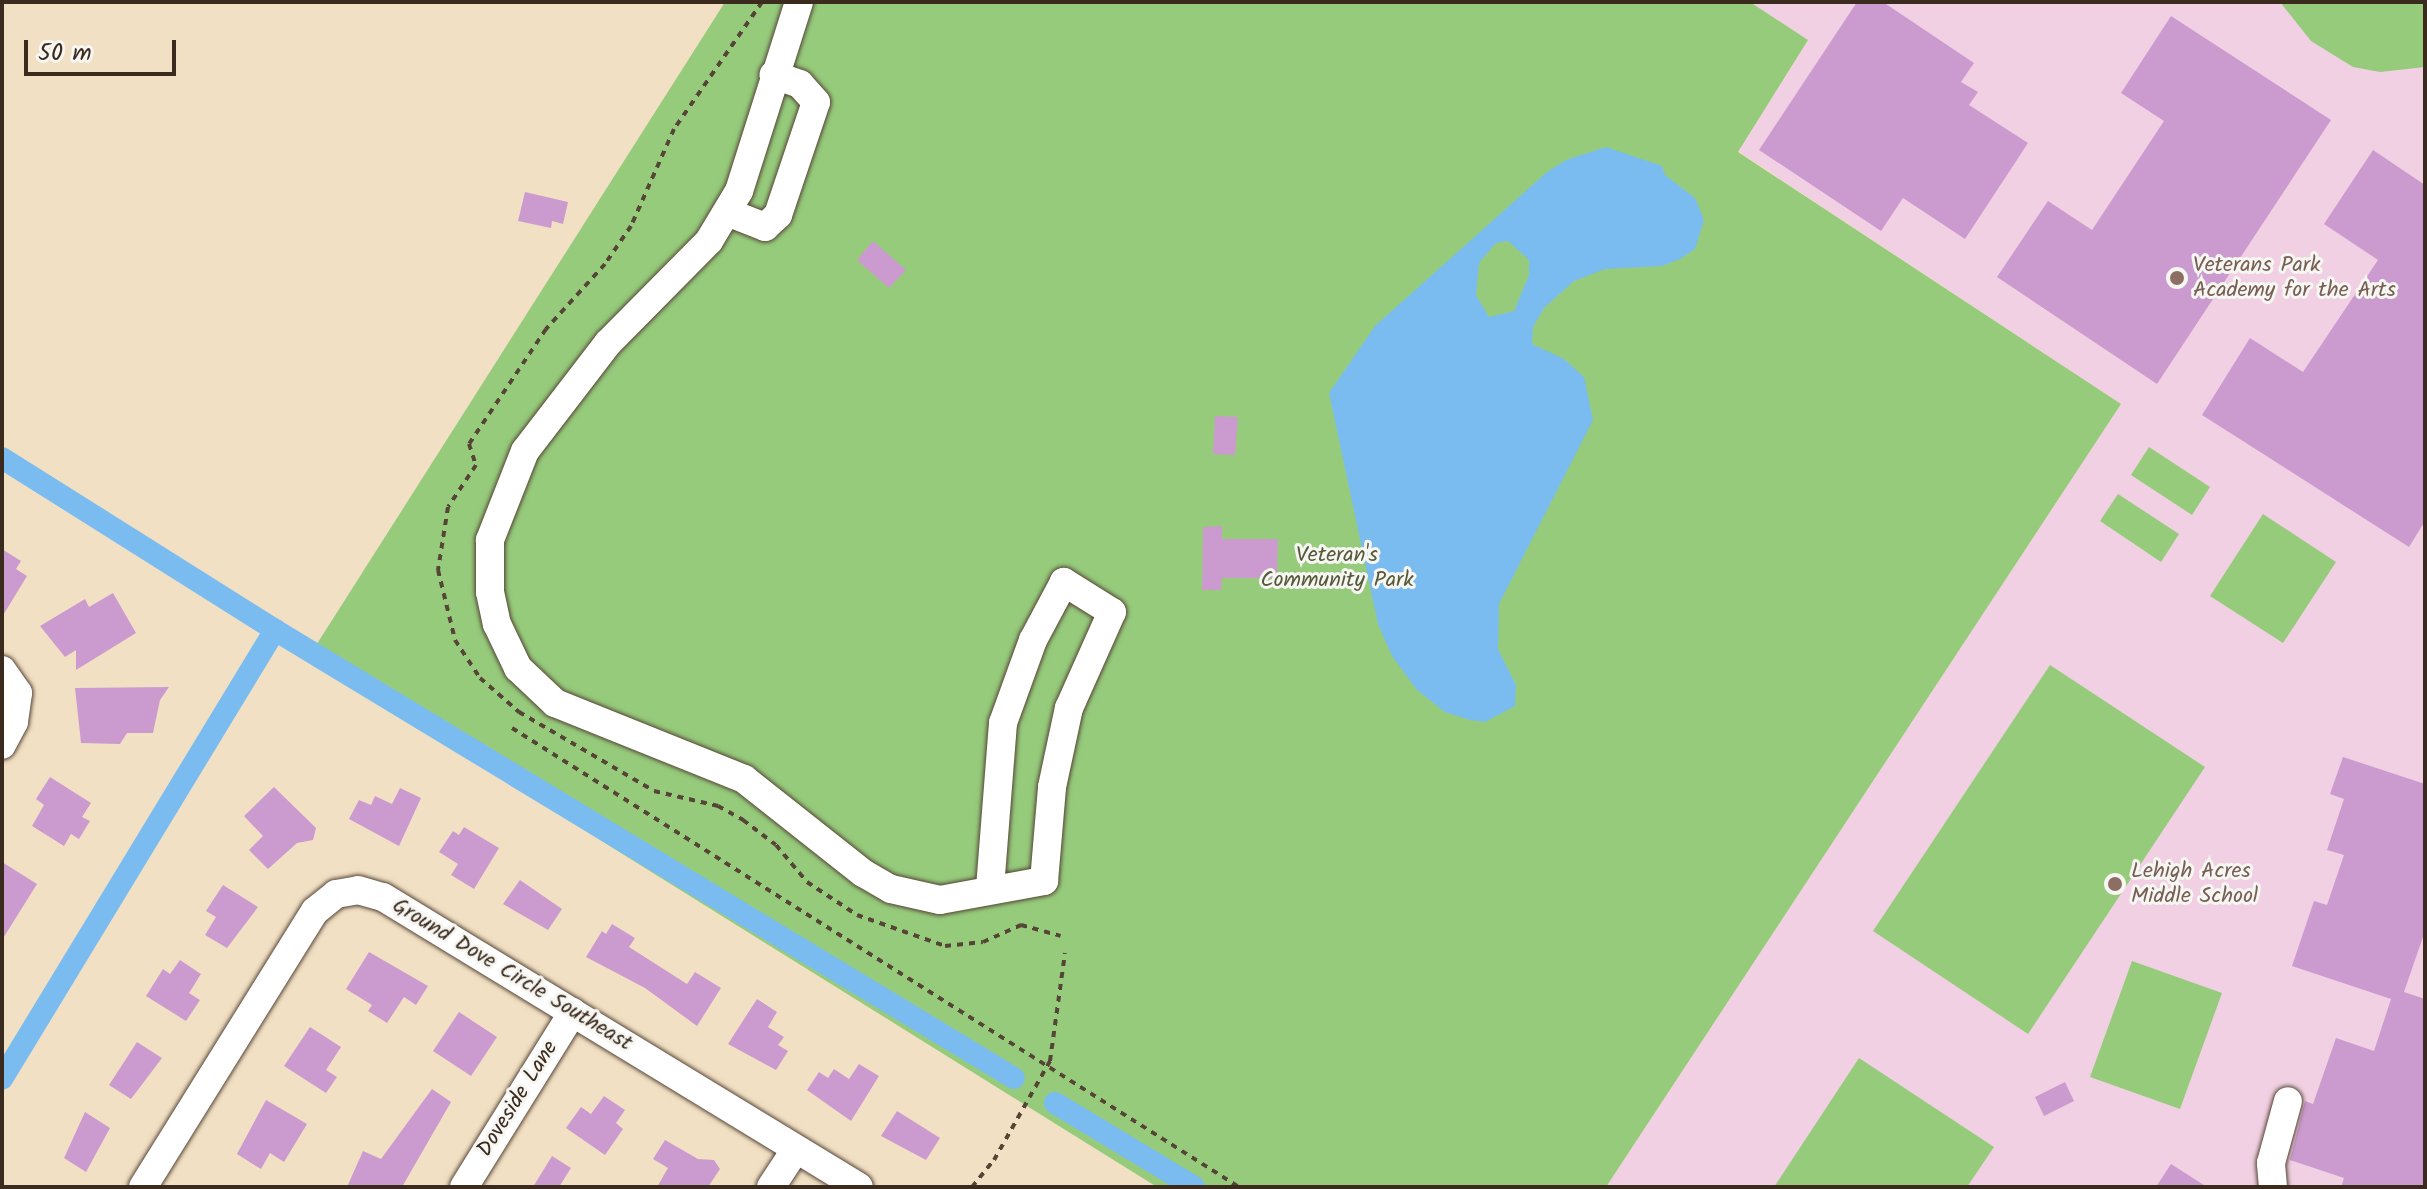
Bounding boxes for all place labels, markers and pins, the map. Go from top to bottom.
place label: Veterans Park Academy for the Arts [2193,252,2396,304]
marker: Veterans Park Academy for the Arts [2168,269,2186,287]
place label: Lehigh Acres Middle School [2131,858,2258,910]
marker: Lehigh Acres Middle School [2106,875,2124,893]

